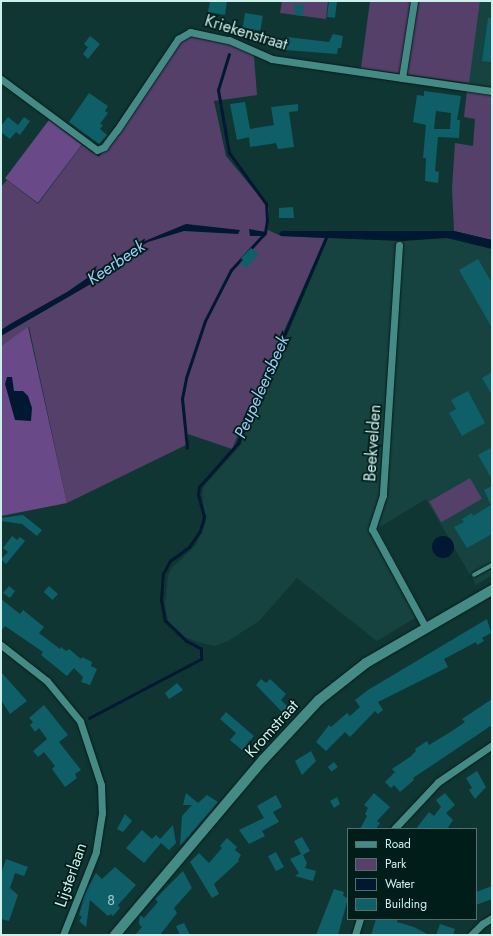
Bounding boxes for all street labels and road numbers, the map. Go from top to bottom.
street label: Kriekenstraat [202,11,290,55]
street label: Beekvelden [361,404,385,482]
street label: Kromstraat [241,696,303,762]
street label: Lijsterlaan [51,840,91,910]

